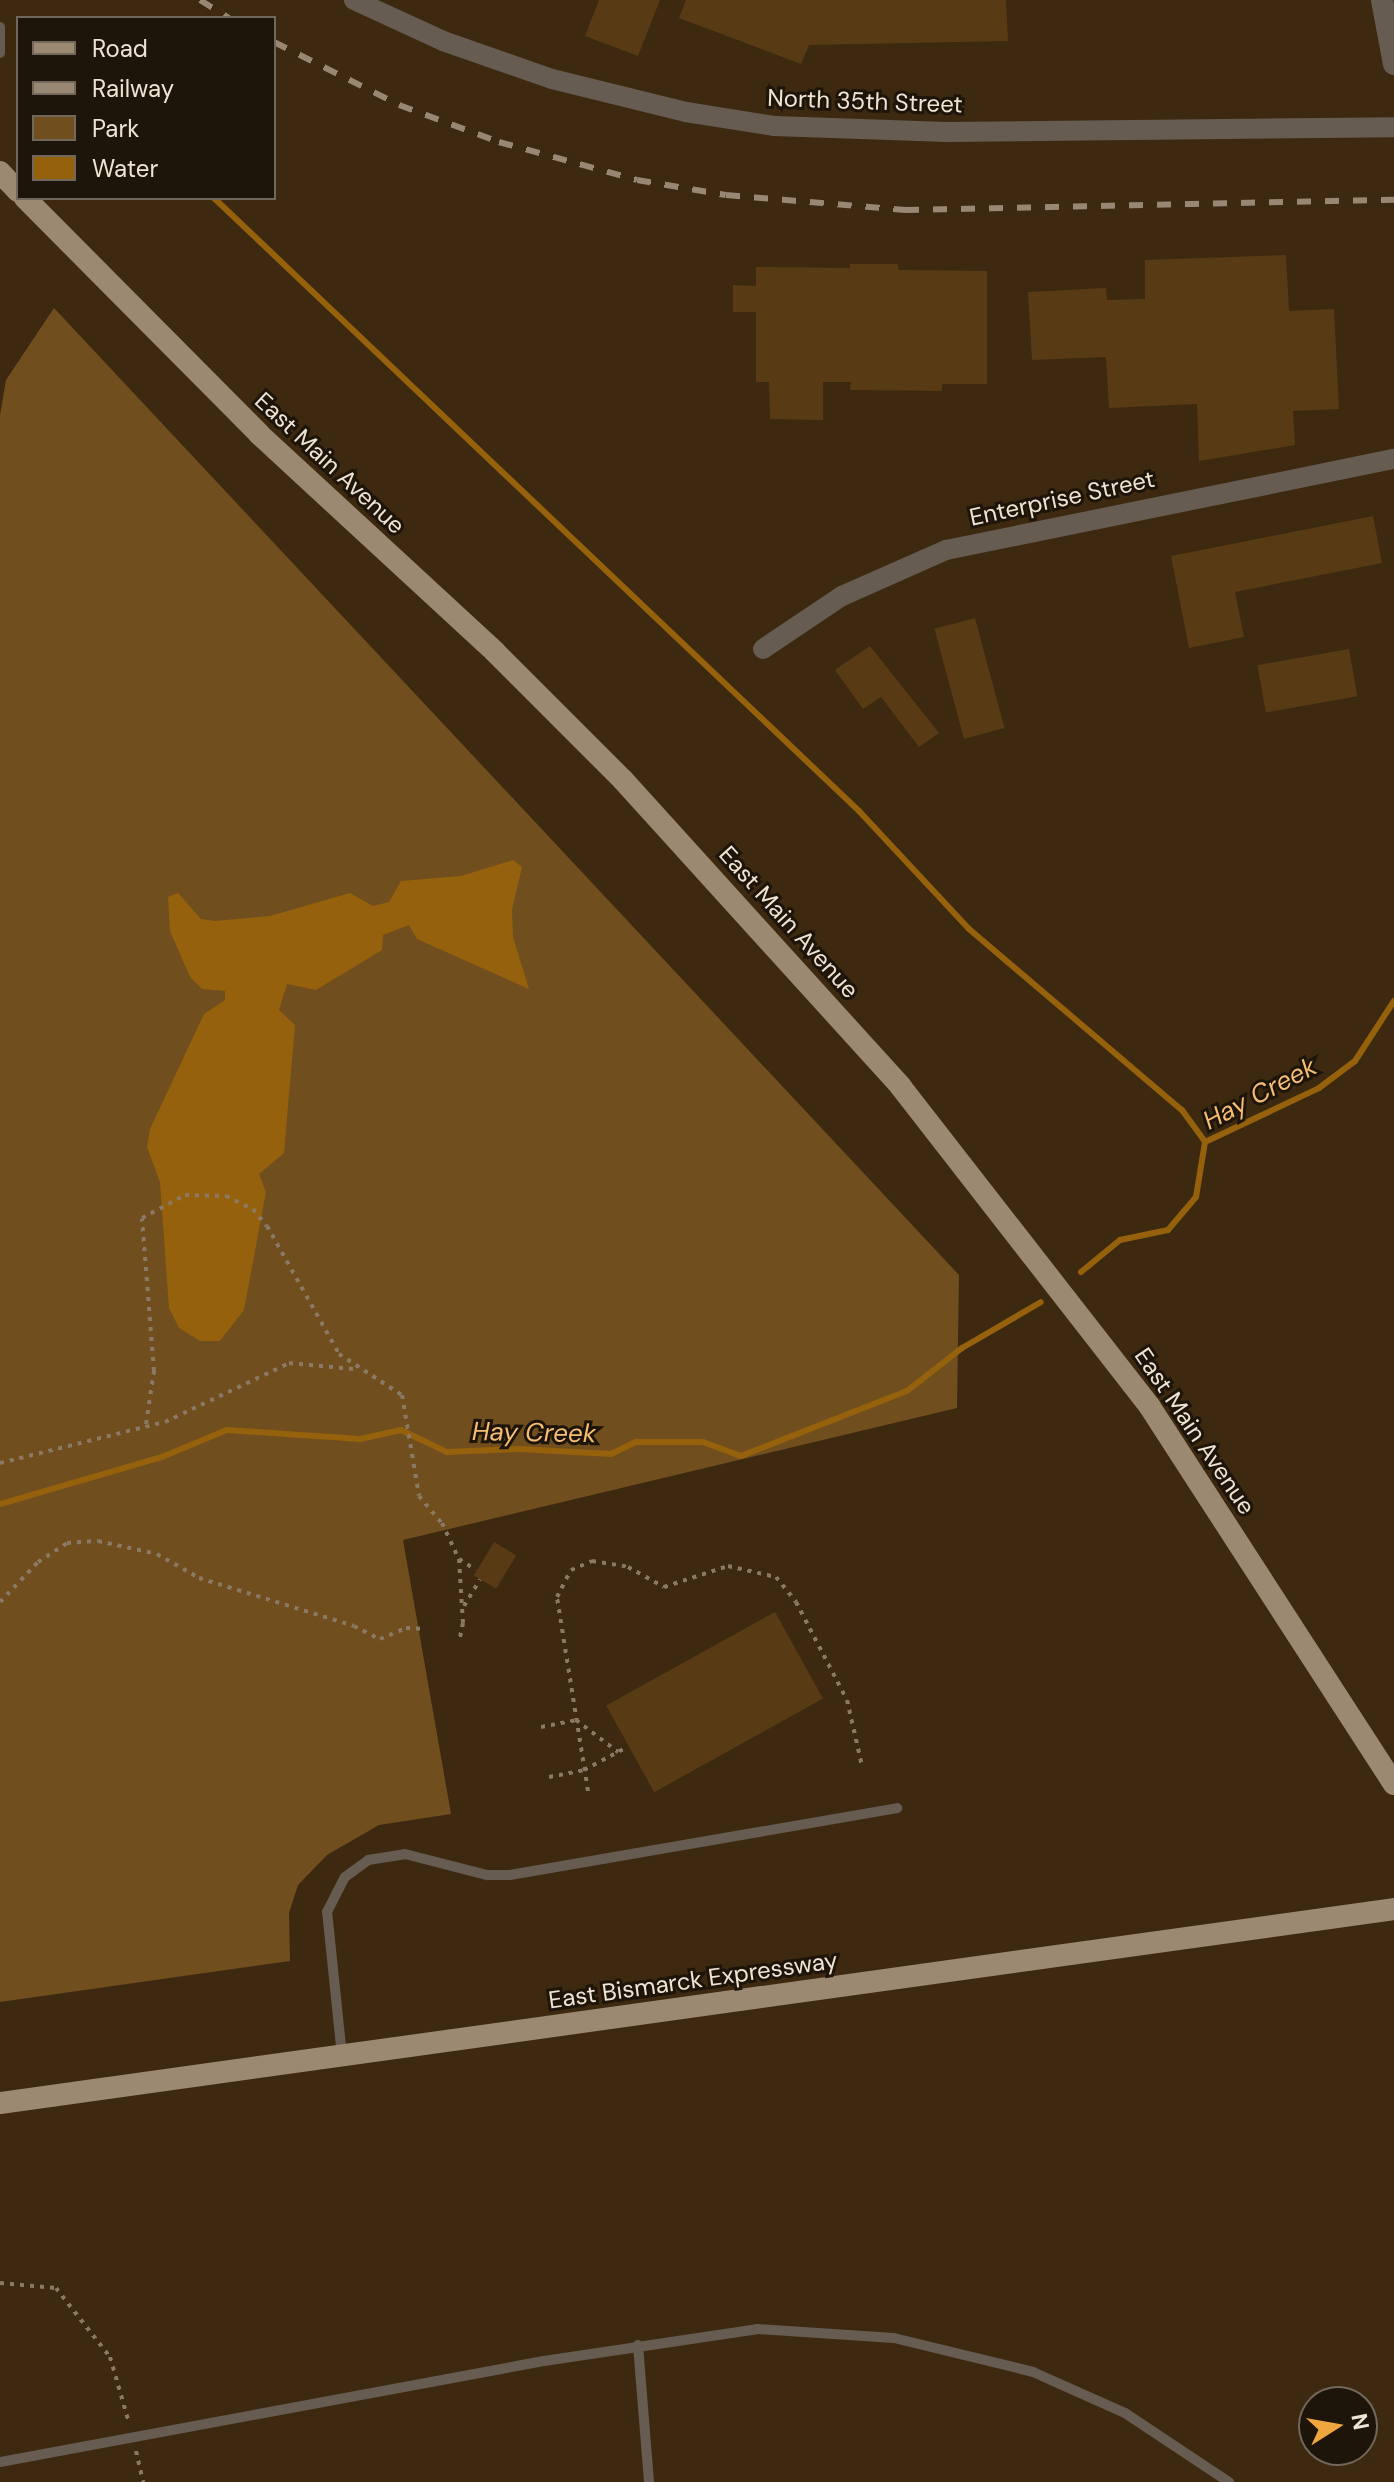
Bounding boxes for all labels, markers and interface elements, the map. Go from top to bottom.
legend [16,16,276,200]
text: Road [92,33,148,64]
text: Railway [92,73,174,104]
street label: North 35th Street [767,83,963,119]
text: Park [92,113,139,144]
text: Water [92,153,158,184]
street label: East Main Avenue [249,386,411,540]
street label: Enterprise Street [967,464,1157,532]
street label: East Main Avenue [713,840,865,1004]
water label: Hay Creek [1198,1051,1322,1137]
street label: East Main Avenue [1129,1342,1261,1520]
water label: Hay Creek [472,1416,596,1450]
street label: East Bismarck Expressway [547,1945,839,2015]
north arrow [1298,2386,1378,2466]
text: N [1344,2411,1376,2432]

